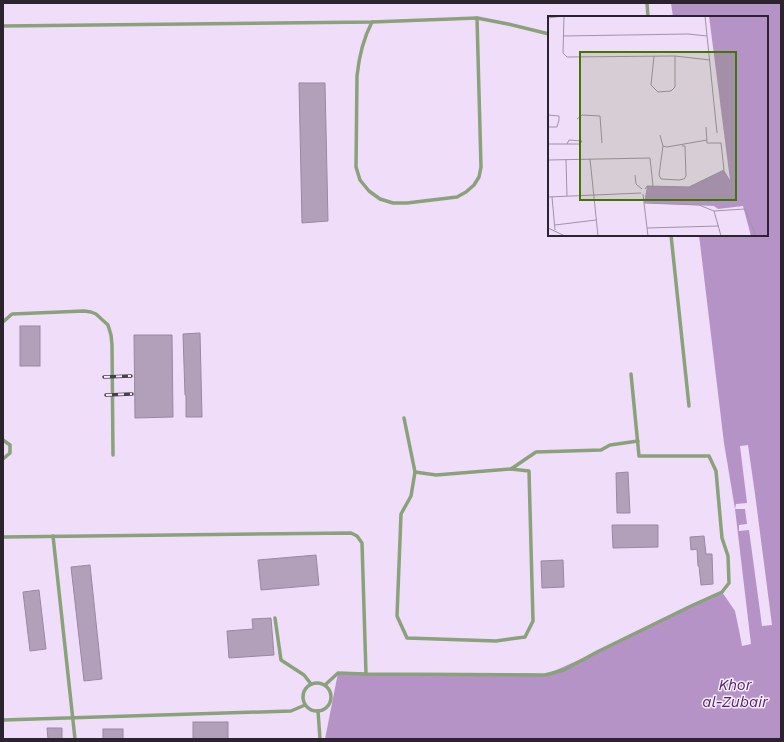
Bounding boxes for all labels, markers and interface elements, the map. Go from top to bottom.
inset map [548,16,768,236]
water label: Khor al-Zubair [702,676,769,711]

